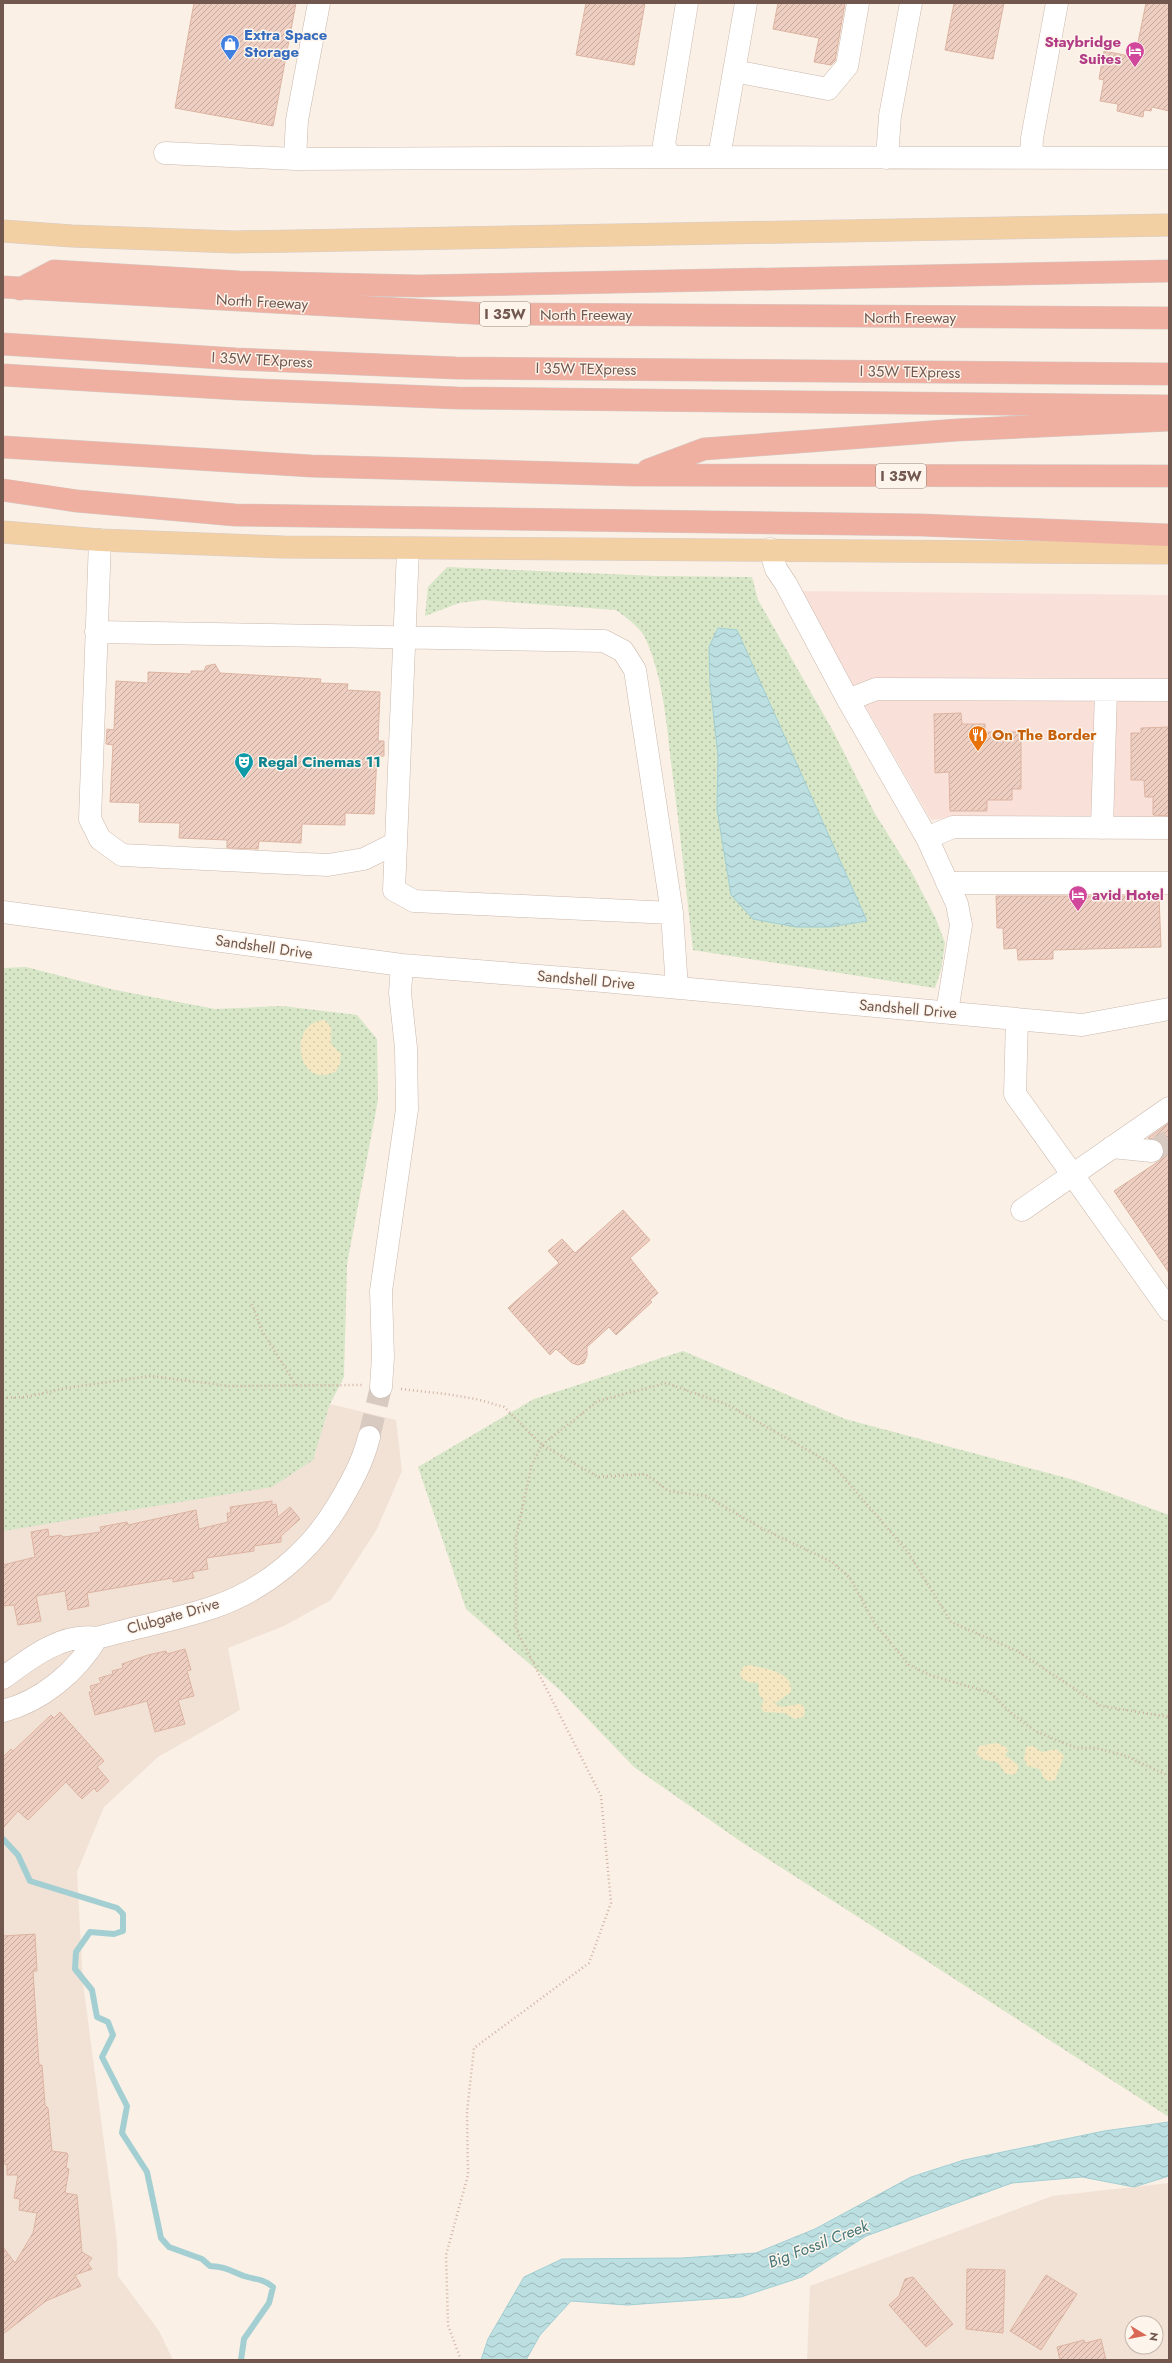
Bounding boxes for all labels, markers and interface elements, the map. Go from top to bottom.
place label: Extra Space Storage [244,24,328,63]
place label: Staybridge Suites [1044,31,1121,70]
shop icon: Extra Space Storage [219,33,241,61]
hotel icon: Staybridge Suites [1124,40,1146,68]
street label: North Freeway [215,289,309,315]
road number: I 35W [480,302,530,326]
street label: North Freeway [540,304,633,326]
street label: North Freeway [864,307,957,329]
street label: I 35W TEXpress [211,346,313,374]
street label: I 35W TEXpress [535,357,637,381]
street label: I 35W TEXpress [859,360,961,384]
road number: I 35W [876,464,926,488]
restaurant icon: On The Border [967,724,989,752]
place label: On The Border [992,724,1097,746]
theatre icon: Regal Cinemas 11 [233,751,255,779]
place label: Regal Cinemas 11 [258,751,381,773]
hotel icon: avid Hotel [1067,884,1089,912]
place label: avid Hotel [1092,884,1164,906]
street label: Sandshell Drive [214,929,314,965]
street label: Sandshell Drive [536,965,636,995]
street label: Sandshell Drive [858,994,958,1024]
street label: Clubgate Drive [124,1592,222,1640]
water label: Big Fossil Creek [765,2214,873,2274]
north arrow [1124,2315,1164,2355]
text: N [1145,2331,1162,2342]

